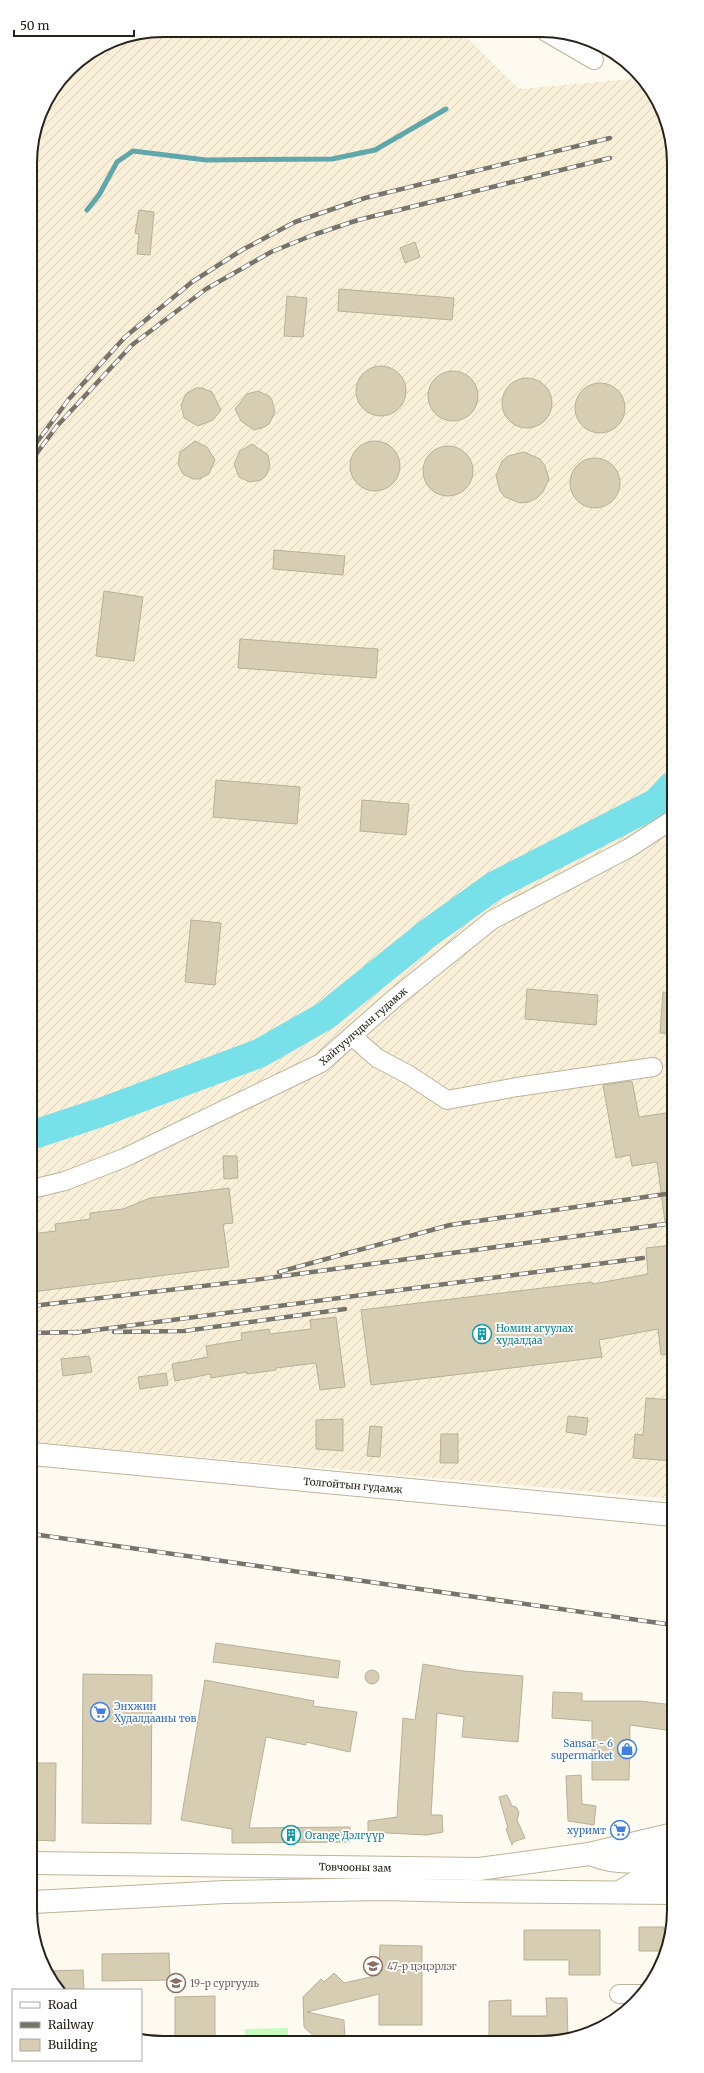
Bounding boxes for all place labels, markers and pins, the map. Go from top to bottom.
place label: Номин агуулах худалдаа [496,1322,574,1347]
building icon: Номин агуулах худалдаа [471,1323,493,1345]
place label: Энхжин Худалдааны төв [114,1700,196,1725]
supermarket icon: Энхжин Худалдааны төв [89,1701,111,1723]
place label: Sansar - 6 supermarket [551,1737,613,1762]
shop icon: Sansar - 6 supermarket [616,1738,638,1760]
supermarket icon: хуримт [609,1819,631,1841]
building icon: Orange Дэлгүүр [280,1824,302,1846]
place label: хуримт [567,1824,606,1837]
place label: Orange Дэлгүүр [305,1829,384,1842]
school or university icon: 47-р цэцэрлэг [362,1955,384,1977]
place label: 47-р цэцэрлэг [387,1960,457,1973]
school or university icon: 19-р сургууль [165,1972,187,1994]
place label: 19-р сургууль [190,1977,259,1990]

